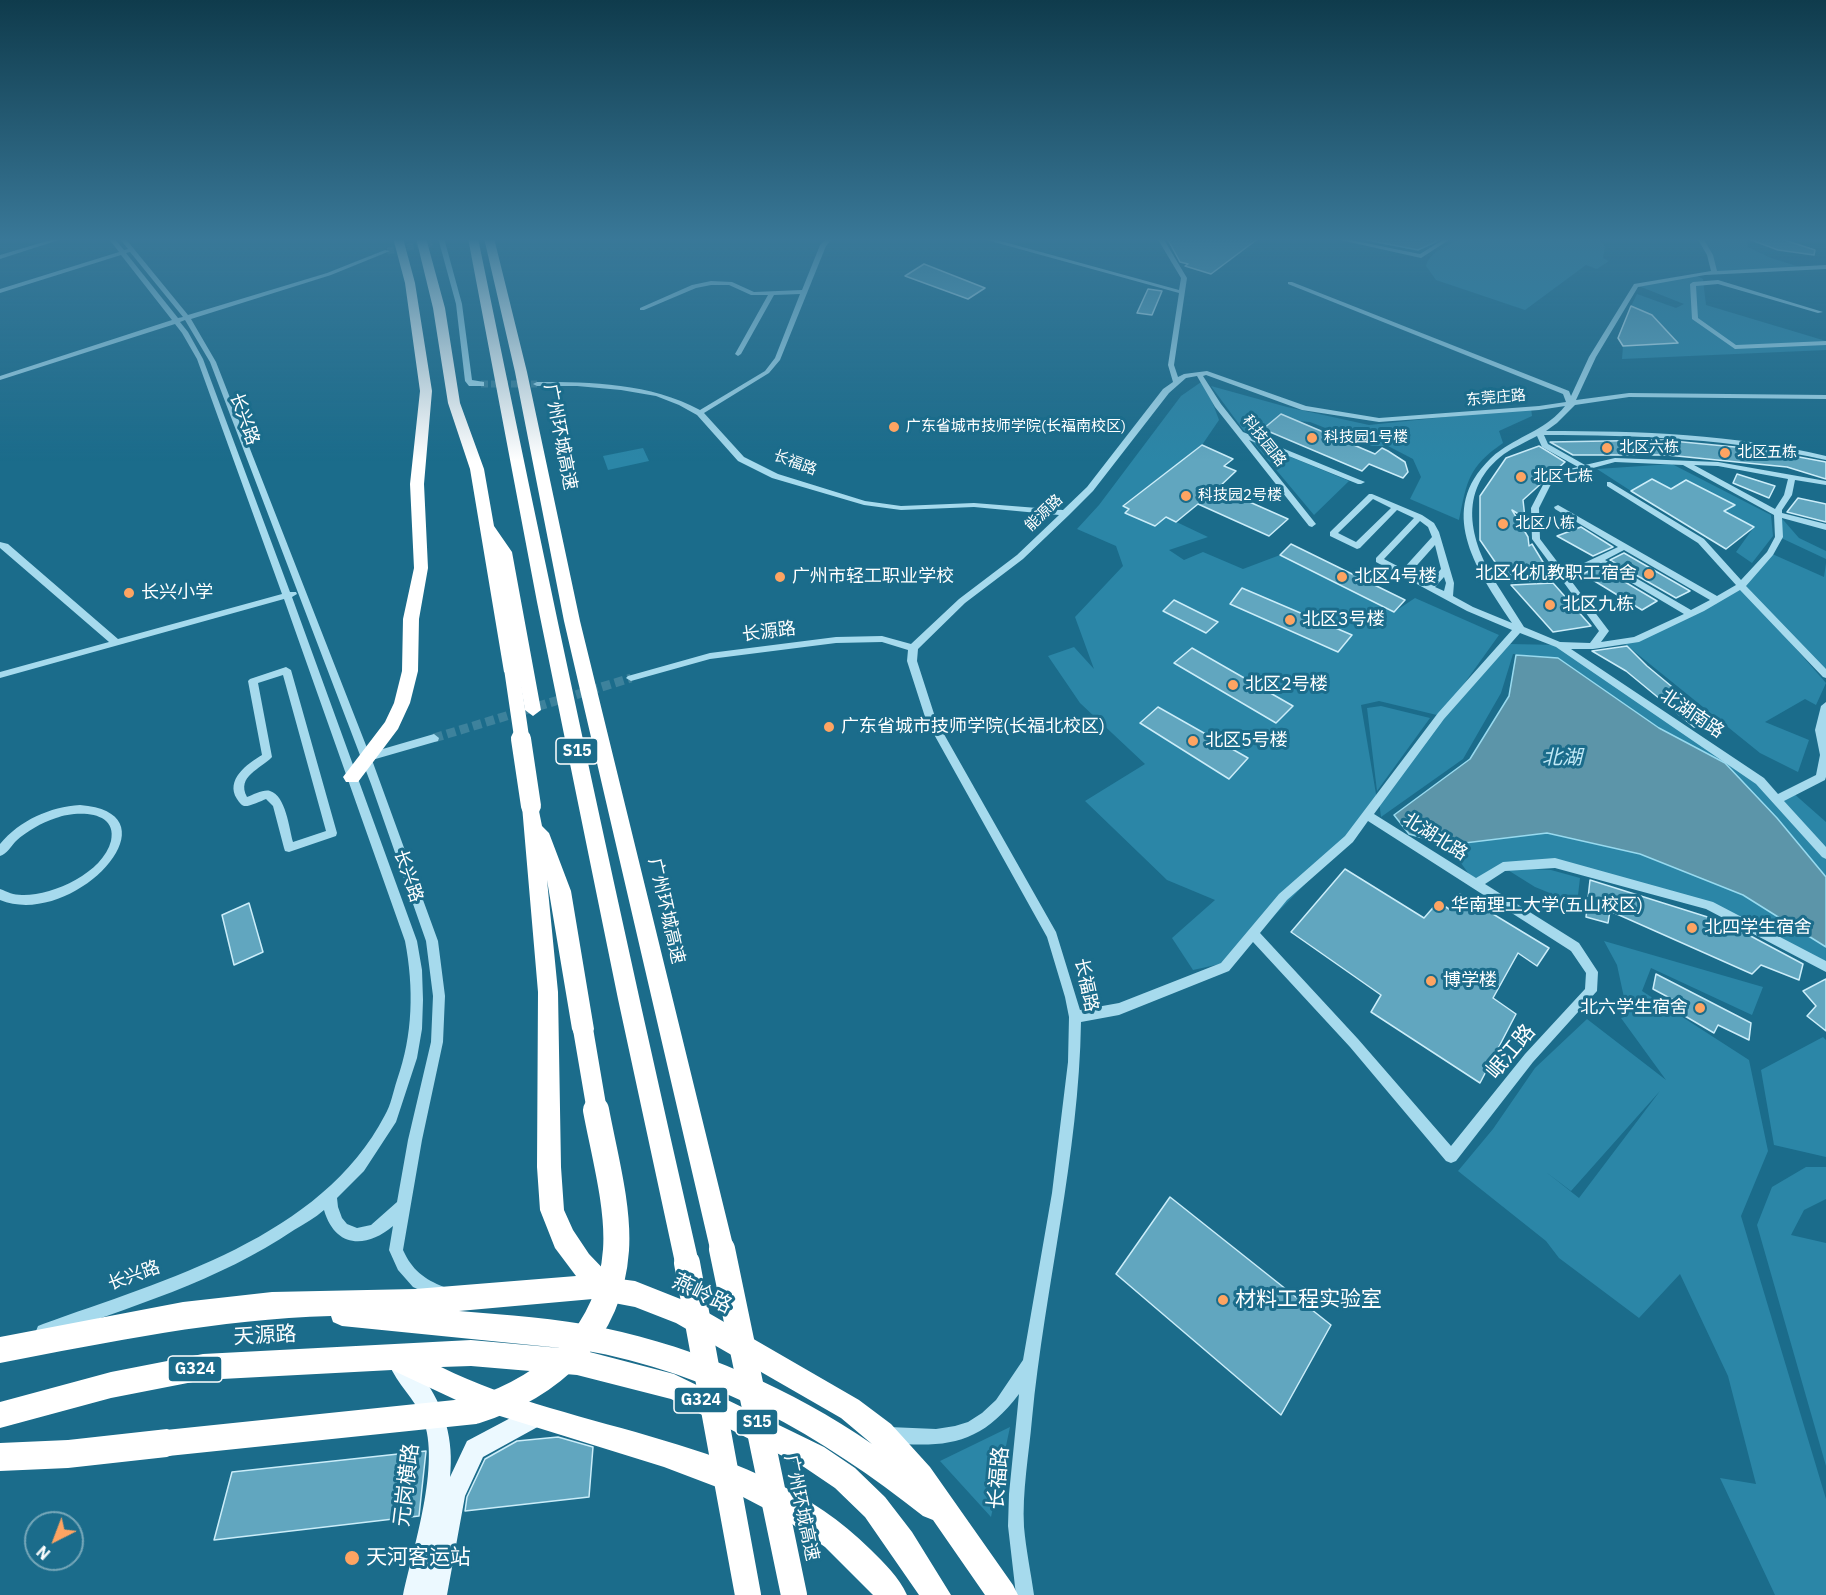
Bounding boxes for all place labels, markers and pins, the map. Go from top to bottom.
place label: 广东省城市技师学院(长福南校区) [906,418,1126,436]
marker: 广东省城市技师学院(长福南校区) [887,420,901,434]
place label: 科技园1号楼 [1324,429,1408,447]
marker: 科技园1号楼 [1305,431,1319,445]
place label: 北区六栋 [1619,439,1679,457]
marker: 北区六栋 [1600,441,1614,455]
place label: 北区五栋 [1737,444,1797,462]
marker: 北区五栋 [1718,446,1732,460]
place label: 北区七栋 [1533,468,1593,486]
marker: 北区七栋 [1514,470,1528,484]
place label: 科技园2号楼 [1198,487,1282,505]
marker: 科技园2号楼 [1179,489,1193,503]
place label: 北区八栋 [1515,515,1575,533]
marker: 北区八栋 [1496,517,1510,531]
place label: 北区化机教职工宿舍 [1475,563,1637,585]
place label: 广州市轻工职业学校 [792,566,954,588]
place label: 北区4号楼 [1354,566,1437,588]
marker: 北区化机教职工宿舍 [1642,567,1656,581]
marker: 广州市轻工职业学校 [773,570,787,584]
marker: 北区4号楼 [1335,570,1349,584]
place label: 长兴小学 [141,582,213,604]
marker: 长兴小学 [122,586,136,600]
place label: 北区九栋 [1562,594,1634,616]
marker: 北区九栋 [1543,598,1557,612]
place label: 北区3号楼 [1302,609,1385,631]
marker: 北区3号楼 [1283,613,1297,627]
place label: 北区2号楼 [1245,674,1328,696]
marker: 北区2号楼 [1226,678,1240,692]
place label: 广东省城市技师学院(长福北校区) [841,716,1105,738]
marker: 广东省城市技师学院(长福北校区) [822,720,836,734]
place label: 北区5号楼 [1205,730,1288,752]
marker: 北区5号楼 [1186,734,1200,748]
place label: 华南理工大学(五山校区) [1451,895,1643,917]
marker: 华南理工大学(五山校区) [1432,899,1446,913]
place label: 北四学生宿舍 [1704,917,1812,939]
marker: 北四学生宿舍 [1685,921,1699,935]
place label: 博学楼 [1443,970,1497,992]
marker: 博学楼 [1424,974,1438,988]
place label: 北六学生宿舍 [1580,997,1688,1019]
marker: 北六学生宿舍 [1693,1001,1707,1015]
place label: 材料工程实验室 [1235,1287,1382,1313]
marker: 材料工程实验室 [1216,1293,1230,1307]
place label: 天河客运站 [366,1545,471,1571]
marker: 天河客运站 [343,1549,361,1567]

